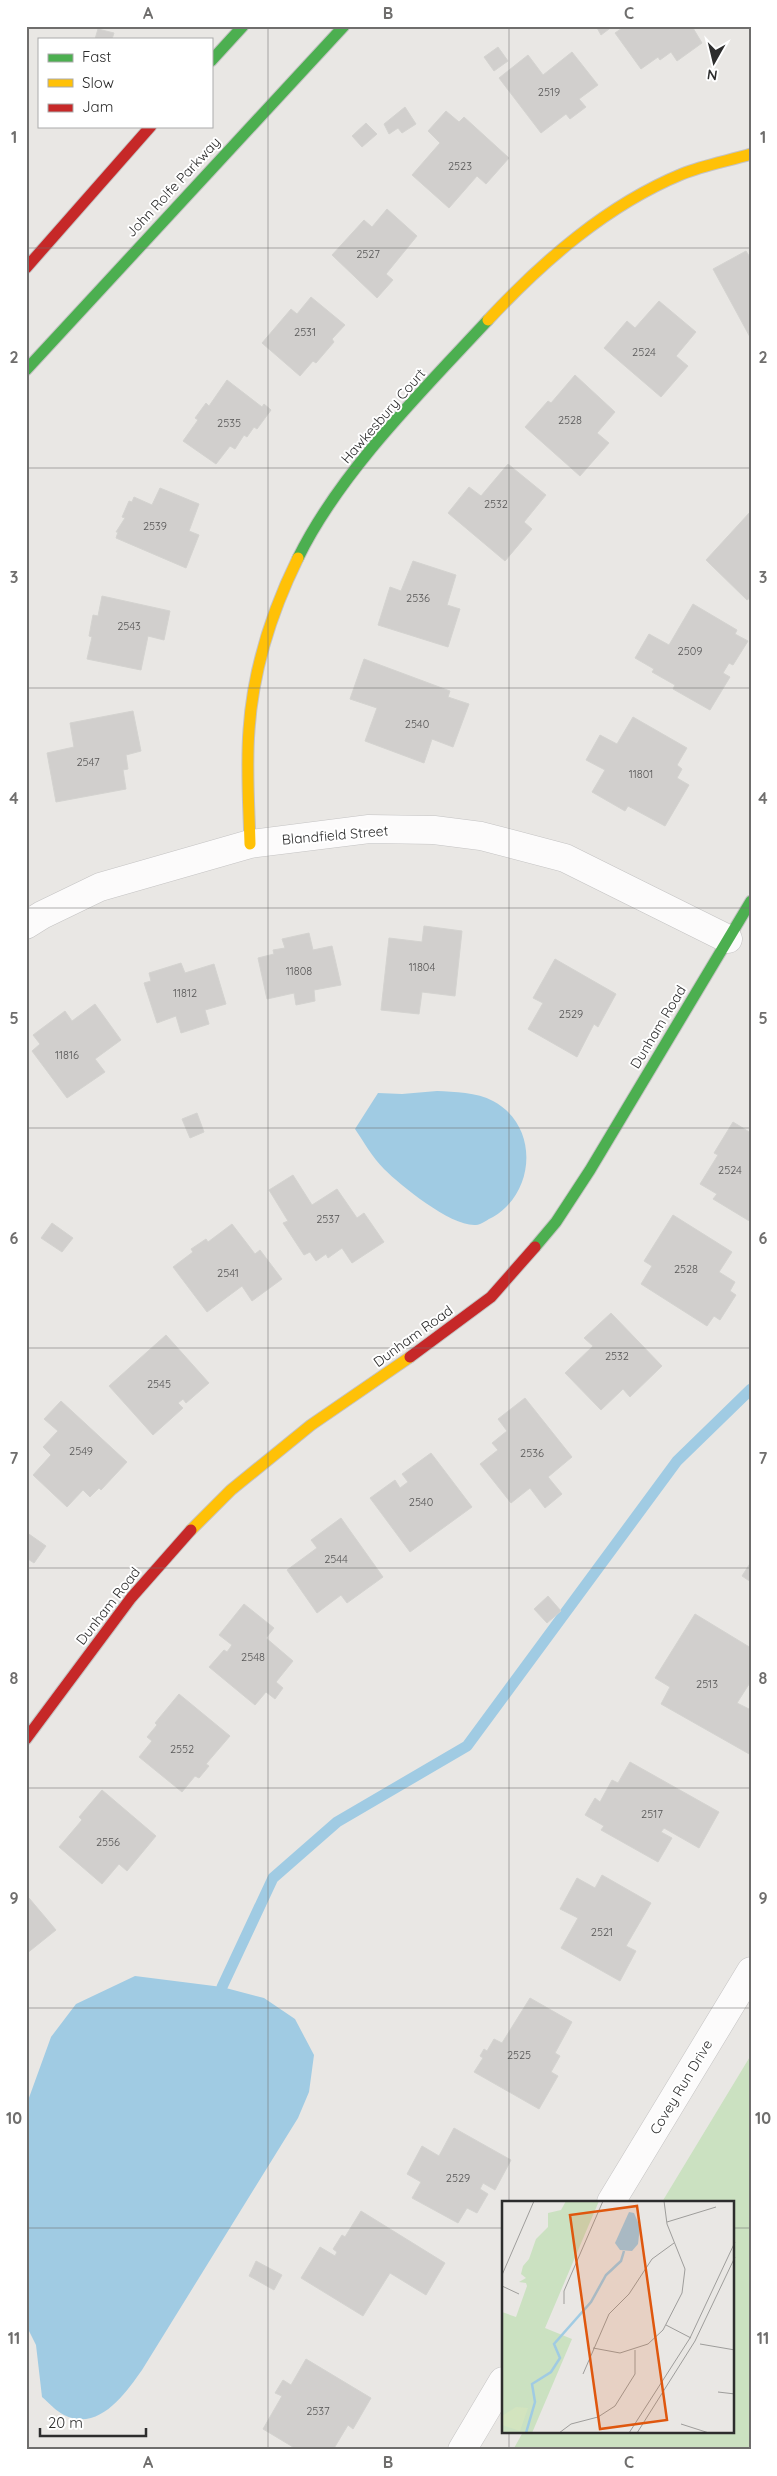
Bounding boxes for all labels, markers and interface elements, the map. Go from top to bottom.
text: A [143,3,154,23]
text: B [383,3,393,23]
text: C [624,3,634,23]
legend [38,38,212,128]
north arrow [690,38,740,88]
text: Fast [82,47,111,66]
text: N [706,65,719,85]
text: Slow [82,73,114,92]
house number: 2519 [538,85,560,99]
text: Jam [82,97,113,116]
text: 1 [11,127,17,147]
text: 1 [760,127,766,147]
street label: John Rolfe Parkway [122,133,224,241]
house number: 2523 [448,159,472,173]
house number: 2527 [356,247,380,261]
house number: 2531 [294,325,316,339]
house number: 2524 [632,345,656,359]
text: 2 [9,347,19,367]
text: 2 [758,347,768,367]
street label: Hawkesbury Court [337,365,429,467]
house number: 2528 [558,413,582,427]
house number: 2535 [217,416,241,430]
house number: 2532 [484,497,508,511]
house number: 2539 [143,519,167,533]
text: 3 [10,567,18,587]
text: 3 [759,567,767,587]
house number: 2536 [406,591,430,605]
house number: 2543 [117,619,141,633]
house number: 2509 [678,644,702,658]
house number: 2540 [405,717,429,731]
house number: 2547 [76,755,100,769]
house number: 11801 [629,767,653,781]
text: 4 [9,788,19,808]
text: 4 [758,788,768,808]
street label: Blandfield Street [281,821,389,849]
house number: 11804 [409,960,435,974]
house number: 11808 [286,964,312,978]
street label: Dunham Road [626,982,690,1072]
house number: 11812 [173,986,197,1000]
house number: 2529 [559,1007,583,1021]
text: 5 [9,1008,19,1028]
text: 5 [758,1008,768,1028]
house number: 11816 [55,1048,79,1062]
house number: 2524 [718,1163,742,1177]
house number: 2537 [316,1212,340,1226]
text: 6 [10,1228,19,1248]
text: 6 [759,1228,768,1248]
house number: 2528 [674,1262,698,1276]
house number: 2541 [217,1266,239,1280]
street label: Dunham Road [370,1301,456,1371]
house number: 2532 [605,1349,629,1363]
house number: 2545 [147,1377,171,1391]
house number: 2549 [69,1444,93,1458]
house number: 2536 [520,1446,544,1460]
text: 7 [10,1448,19,1468]
text: 7 [759,1448,768,1468]
house number: 2540 [409,1495,433,1509]
house number: 2544 [324,1552,348,1566]
street label: Dunham Road [72,1563,144,1649]
house number: 2548 [241,1650,265,1664]
text: 8 [10,1668,19,1688]
text: 8 [759,1668,768,1688]
house number: 2513 [696,1677,718,1691]
house number: 2552 [170,1742,194,1756]
house number: 2517 [641,1807,663,1821]
house number: 2556 [96,1835,120,1849]
text: 9 [9,1888,19,1908]
text: 9 [758,1888,768,1908]
house number: 2521 [591,1925,613,1939]
street label: Covey Run Drive [646,2036,716,2138]
house number: 2525 [507,2048,531,2062]
text: 10 [6,2108,22,2128]
text: 10 [755,2108,771,2128]
house number: 2529 [446,2171,470,2185]
inset map [502,2201,734,2434]
text: 11 [8,2328,20,2348]
text: 11 [757,2328,769,2348]
house number: 2537 [306,2404,330,2418]
scale bar [40,2406,146,2438]
text: 20 m [48,2413,83,2432]
text: A [143,2452,154,2472]
text: B [383,2452,393,2472]
text: C [624,2452,634,2472]

